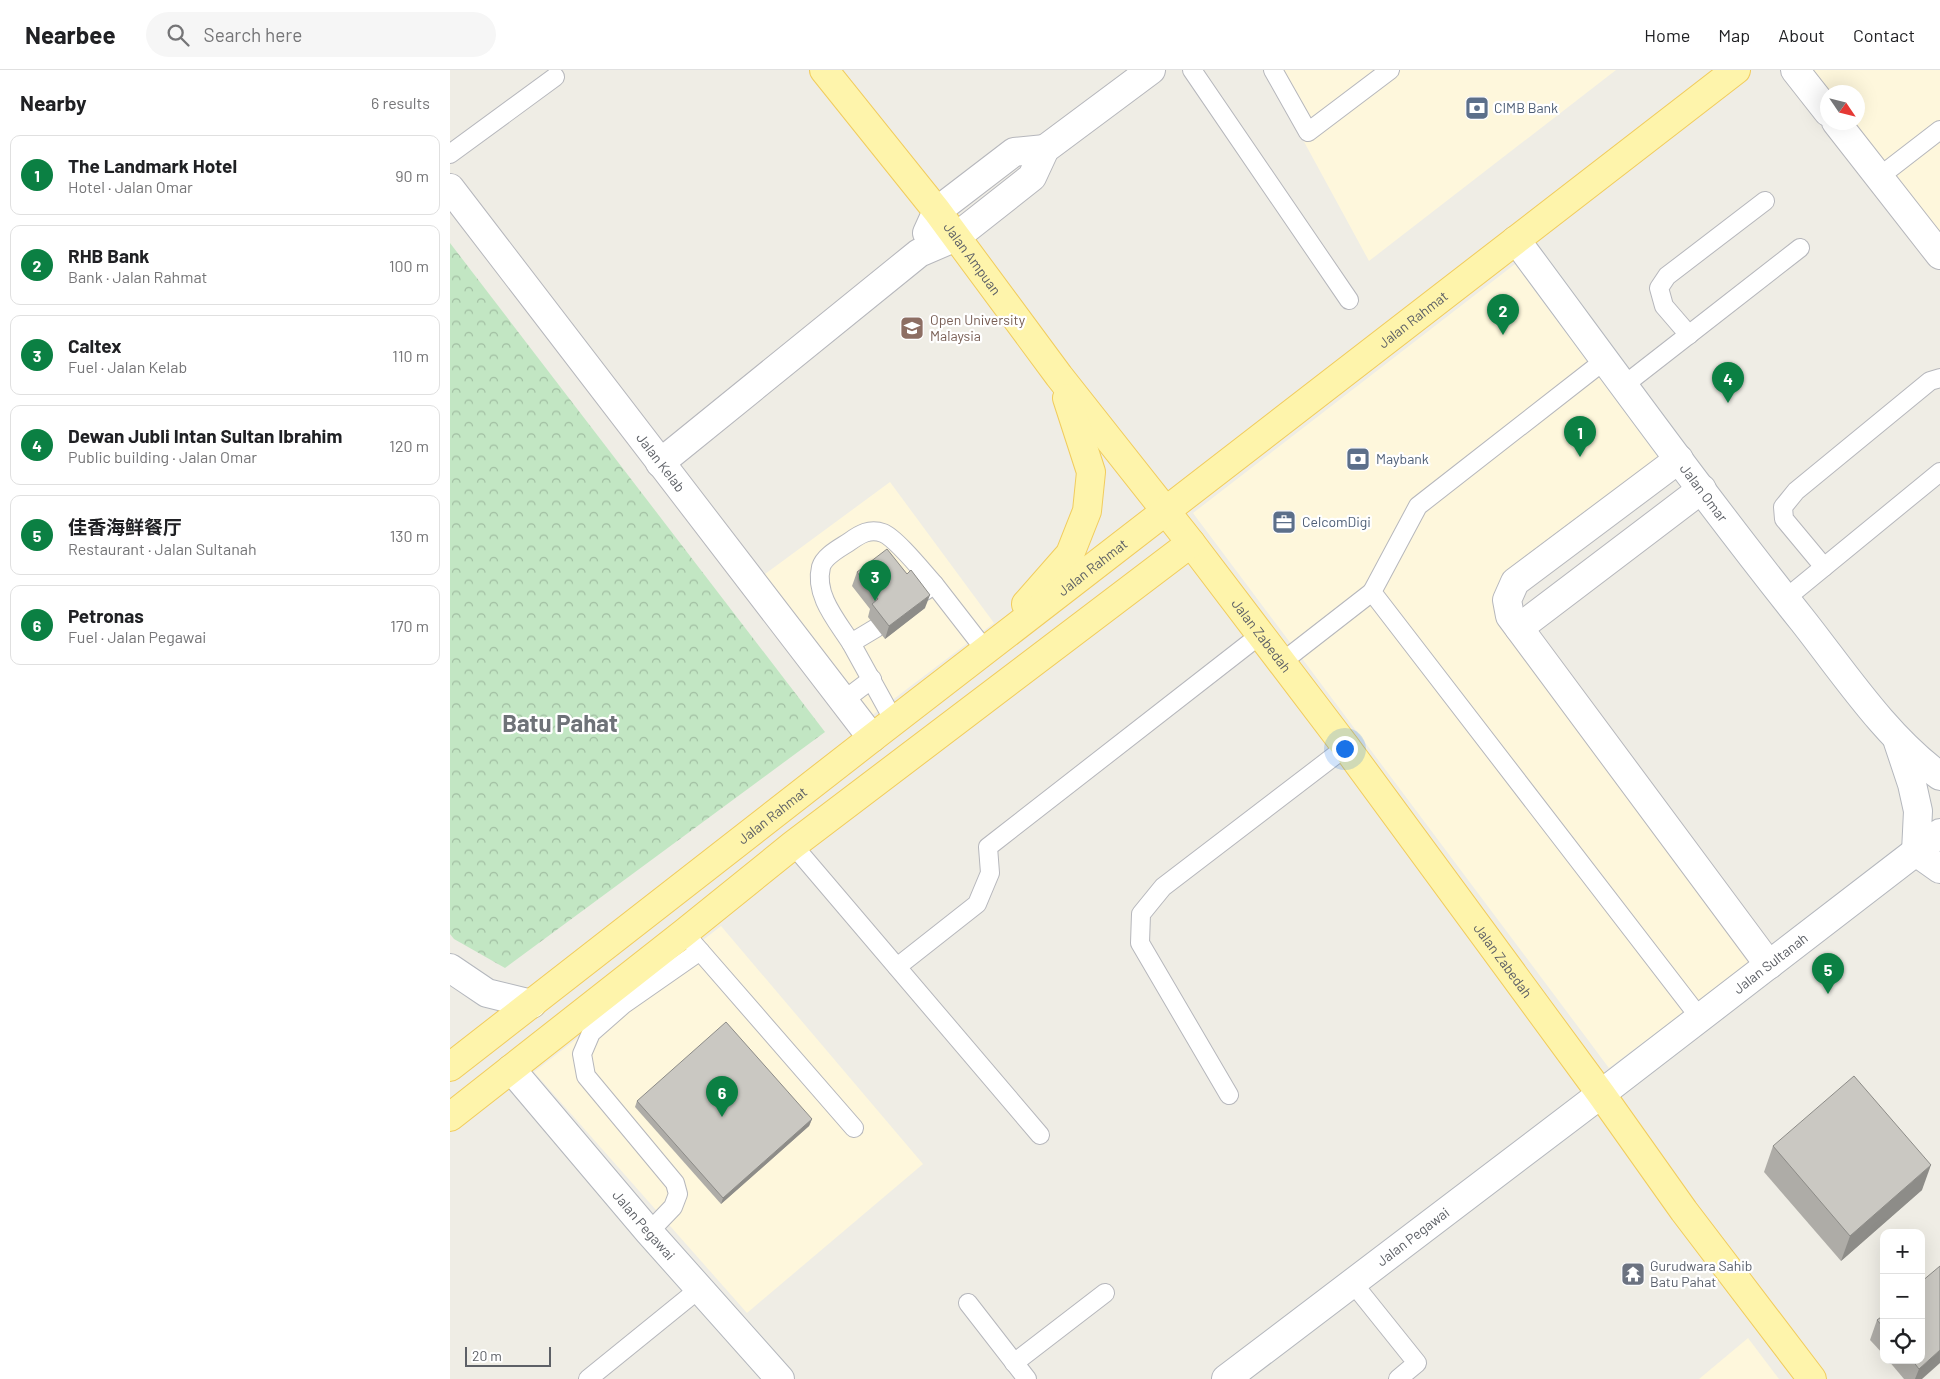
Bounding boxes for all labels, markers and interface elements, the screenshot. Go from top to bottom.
search box [146,12,496,57]
text: Nearbee [25,20,116,49]
icon: search [164,21,192,49]
text: Search here [204,23,302,46]
text: Home [1644,24,1690,46]
text: Map [1718,24,1750,46]
text: About [1778,24,1825,46]
text: Contact [1853,24,1915,46]
north arrow [1820,85,1865,130]
text: Nearby [20,90,86,115]
text: 6 results [371,93,430,112]
bank icon: CIMB Bank [1464,95,1490,121]
place label: CIMB Bank [1494,99,1558,116]
text: The Landmark Hotel [68,154,237,177]
text: 1 [34,166,40,185]
text: 90 m [395,166,429,185]
text: Hotel · Jalan Omar [68,177,193,196]
street label: Jalan Ampuan [940,219,1005,298]
text: RHB Bank [68,244,149,267]
text: 2 [33,256,41,275]
text: 100 m [389,256,429,275]
text: Bank · Jalan Rahmat [68,267,207,286]
street label: Jalan Rahmat [1375,287,1451,351]
pin: 2 [1487,294,1519,335]
place label: Open University Malaysia [930,311,1026,344]
school or university icon: Open University Malaysia [899,315,925,341]
text: Caltex [68,334,121,357]
text: 3 [33,346,41,365]
text: 110 m [392,346,429,365]
text: Fuel · Jalan Kelab [68,357,187,376]
pin: 4 [1712,362,1744,403]
pin: 1 [1564,416,1596,457]
text: Dewan Jubli Intan Sultan Ibrahim [68,424,342,447]
street label: Jalan Kelab [633,429,689,495]
text: 4 [32,436,42,455]
text: 120 m [389,436,429,455]
bank icon: Maybank [1345,446,1371,472]
text: Public building · Jalan Omar [68,447,257,466]
place label: Maybank [1376,450,1429,467]
street label: Jalan Omar [1677,460,1732,525]
office icon: CelcomDigi [1271,509,1297,535]
place label: CelcomDigi [1302,513,1371,530]
text: 佳香海鲜餐厅 [68,515,182,538]
text: 5 [33,526,41,545]
text: 130 m [390,526,429,545]
street label: Jalan Rahmat [1054,535,1130,599]
text: Restaurant · Jalan Sultanah [68,539,257,558]
pin: 3 [859,560,891,601]
street label: Jalan Zabedah [1228,595,1295,676]
text: Petronas [68,604,144,627]
text: 6 [33,616,41,635]
text: 170 m [390,616,429,635]
text: Fuel · Jalan Pegawai [68,627,206,646]
district label: Batu Pahat [502,708,618,737]
your location [1332,736,1358,762]
street label: Jalan Rahmat [734,783,810,847]
street label: Jalan Zabedah [1470,920,1536,1001]
street label: Jalan Sultanah [1730,929,1811,997]
pin: 5 [1812,953,1844,994]
pin: 6 [706,1076,738,1117]
street label: Jalan Pegawai [609,1187,679,1263]
street label: Jalan Pegawai [1373,1203,1452,1269]
map controls [1880,1229,1925,1364]
button: + [1880,1229,1925,1274]
place label: Gurudwara Sahib Batu Pahat [1650,1257,1753,1290]
temple icon: Gurudwara Sahib Batu Pahat [1620,1261,1646,1287]
button: − [1880,1274,1925,1319]
button: locate [1880,1319,1925,1364]
scale bar [465,1344,551,1367]
text: 20 m [472,1347,502,1364]

